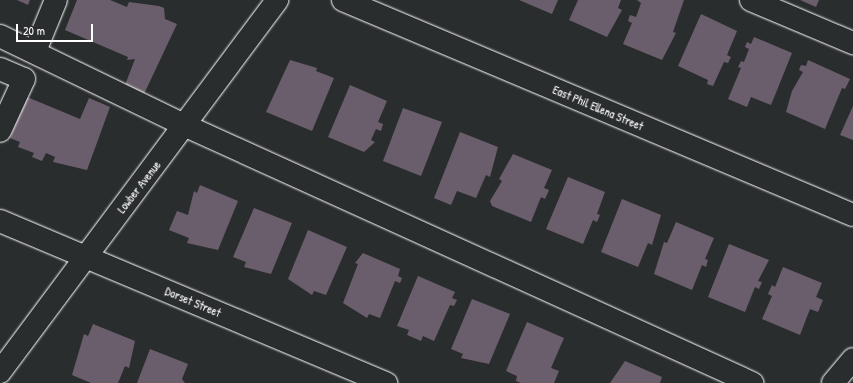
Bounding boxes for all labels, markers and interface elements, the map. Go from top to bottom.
scale bar [18,16,95,42]
text: 20 m [23,22,45,39]
street label: East Phil Ellena Street [551,82,645,134]
street label: Lowber Avenue [114,158,164,216]
street label: Dorset Street [163,284,223,320]

